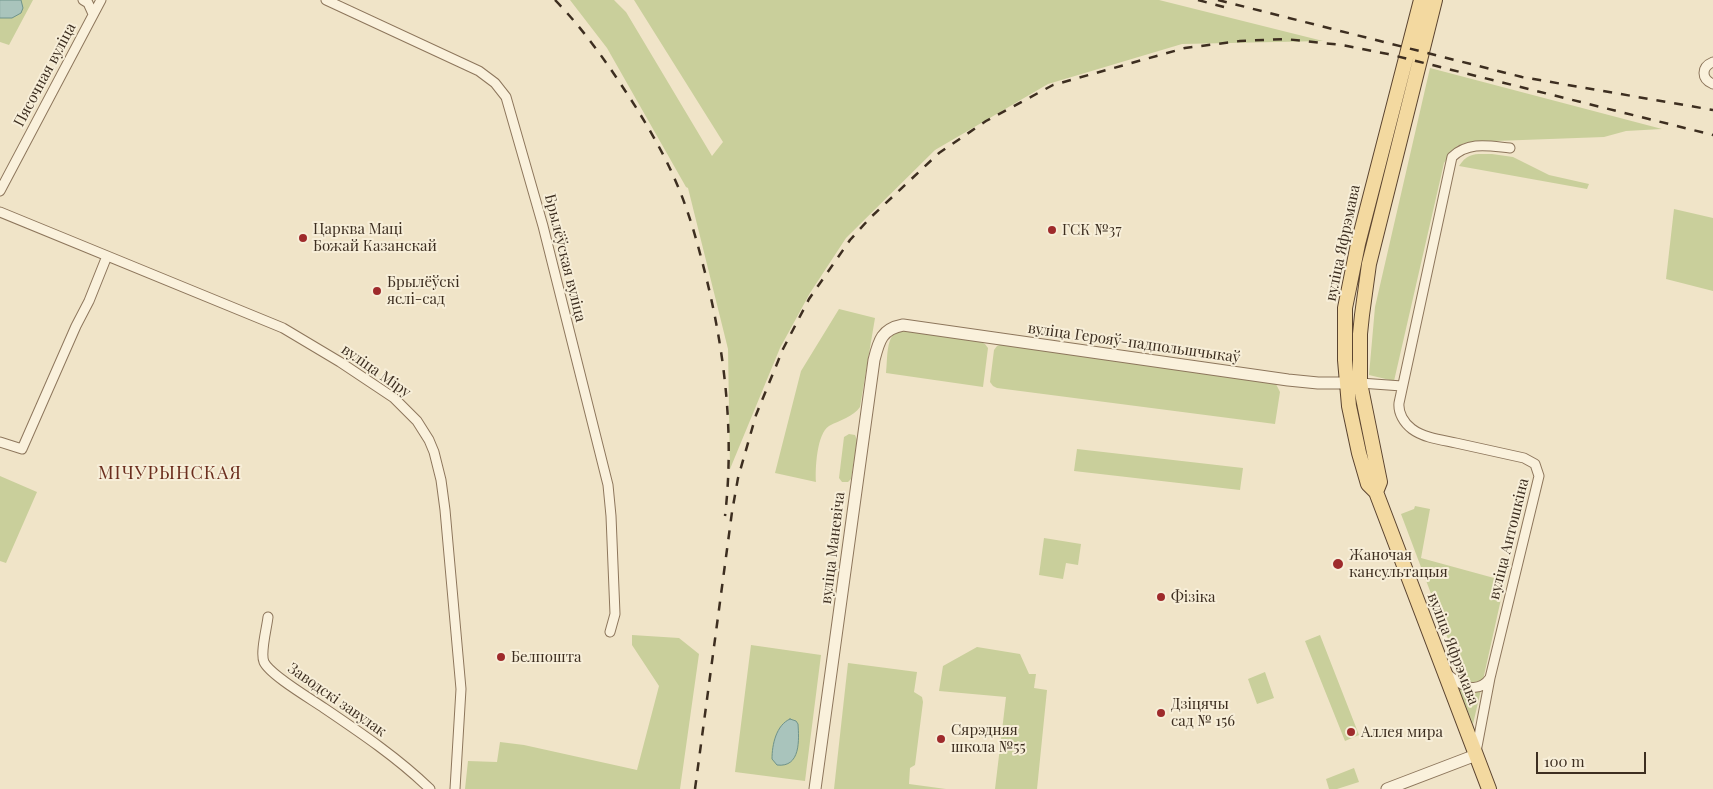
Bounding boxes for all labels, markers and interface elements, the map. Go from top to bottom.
street label: Пясочная вуліца [10,20,80,130]
street label: вуліца Яфрэмава [1322,183,1364,303]
street label: Брылёўская вуліца [540,192,590,324]
place label: Царква Маці Божай Казанскай [313,220,437,255]
place label: ГСК №37 [1062,221,1121,239]
marker: ГСК №37 [1046,224,1058,236]
marker: Царква Маці Божай Казанскай [297,232,309,244]
place label: Брылёўскі яслі-сад [387,273,460,308]
marker: Брылёўскі яслі-сад [371,285,383,297]
street label: вуліца Герояў-падпольшчыкаў [1027,319,1241,367]
street label: вуліца Міру [338,340,414,402]
district label: МІЧУРЫНСКАЯ [97,462,243,484]
street label: вуліца Антошкіна [1485,476,1533,602]
street label: вуліца Маневіча [817,491,849,605]
place label: Жаночая кансультацыя [1349,546,1448,581]
marker: Жаночая кансультацыя [1331,557,1345,571]
place label: Фізіка [1171,588,1216,606]
street label: вуліца Яфрэмава [1423,590,1483,708]
marker: Фізіка [1155,591,1167,603]
place label: Белпошта [511,648,581,666]
marker: Белпошта [495,651,507,663]
street label: Заводскі завулак [284,659,390,741]
place label: Дзіцячы сад № 156 [1171,695,1235,730]
marker: Дзіцячы сад № 156 [1155,707,1167,719]
place label: Сярэдняя школа №55 [951,721,1026,756]
place label: Аллея мира [1361,723,1443,741]
marker: Аллея мира [1345,726,1357,738]
marker: Сярэдняя школа №55 [935,733,947,745]
scale bar [1538,742,1648,774]
text: 100 m [1544,751,1585,771]

